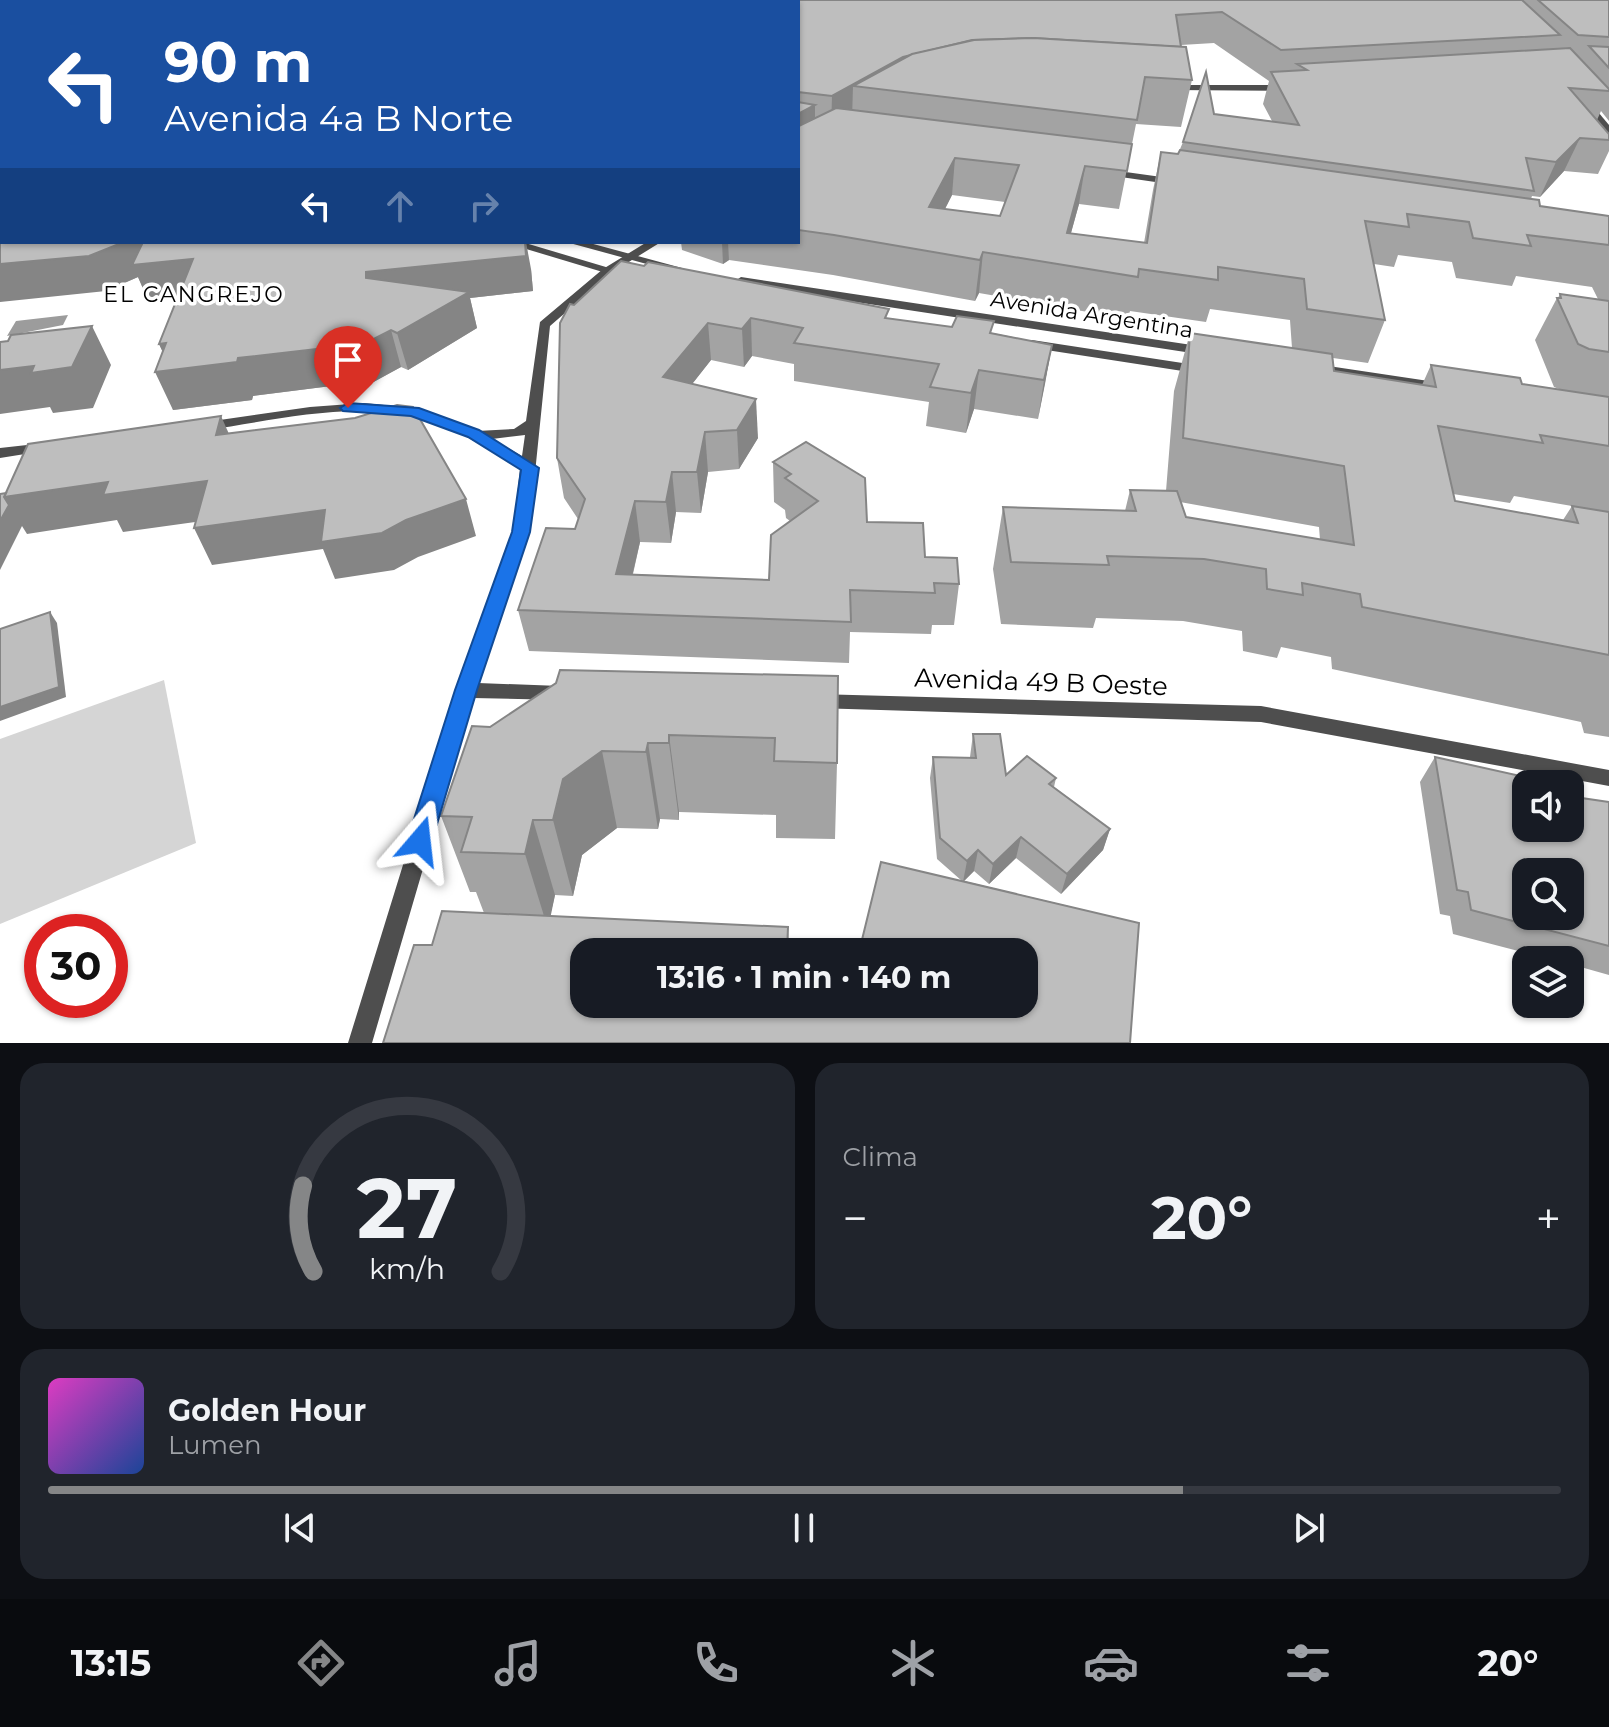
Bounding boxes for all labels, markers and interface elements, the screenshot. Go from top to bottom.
text: 90 m [164,28,312,96]
icon: left [32,32,136,136]
text: Avenida 4a B Norte [164,96,513,140]
icon: left [294,184,338,228]
icon: ahead [378,184,422,228]
icon: right [462,184,506,228]
district label: EL CANGREJO [103,281,285,308]
street label: Avenida Argentina [989,285,1195,344]
pin [314,326,382,408]
icon: arrive [326,338,370,382]
street label: Avenida 49 B Oeste [914,662,1168,702]
map controls [1512,770,1584,1018]
button: sound [1512,770,1584,842]
position arrow [378,799,462,883]
button: search [1512,858,1584,930]
speed limit sign: 30 [24,914,128,1018]
button: layers [1512,946,1584,1018]
text: 13:16 · 1 min · 140 m [657,959,951,996]
text: Clima [843,1141,918,1173]
text: 27 [357,1157,458,1259]
text: 20° [1151,1181,1252,1254]
text: − [843,1191,868,1245]
text: + [1536,1191,1561,1245]
text: km/h [369,1251,445,1286]
text: Golden Hour [168,1392,366,1429]
text: Lumen [168,1429,261,1461]
icon: previous [278,1506,322,1550]
icon: pause [782,1506,826,1550]
icon: next [1287,1506,1331,1550]
icon: directions [293,1635,349,1691]
icon: music [490,1635,546,1691]
icon: phone [688,1635,744,1691]
icon: climate [885,1635,941,1691]
icon: car [1083,1635,1139,1691]
icon: filters [1280,1635,1336,1691]
text: 13:15 [71,1641,151,1685]
text: 20° [1478,1641,1538,1685]

